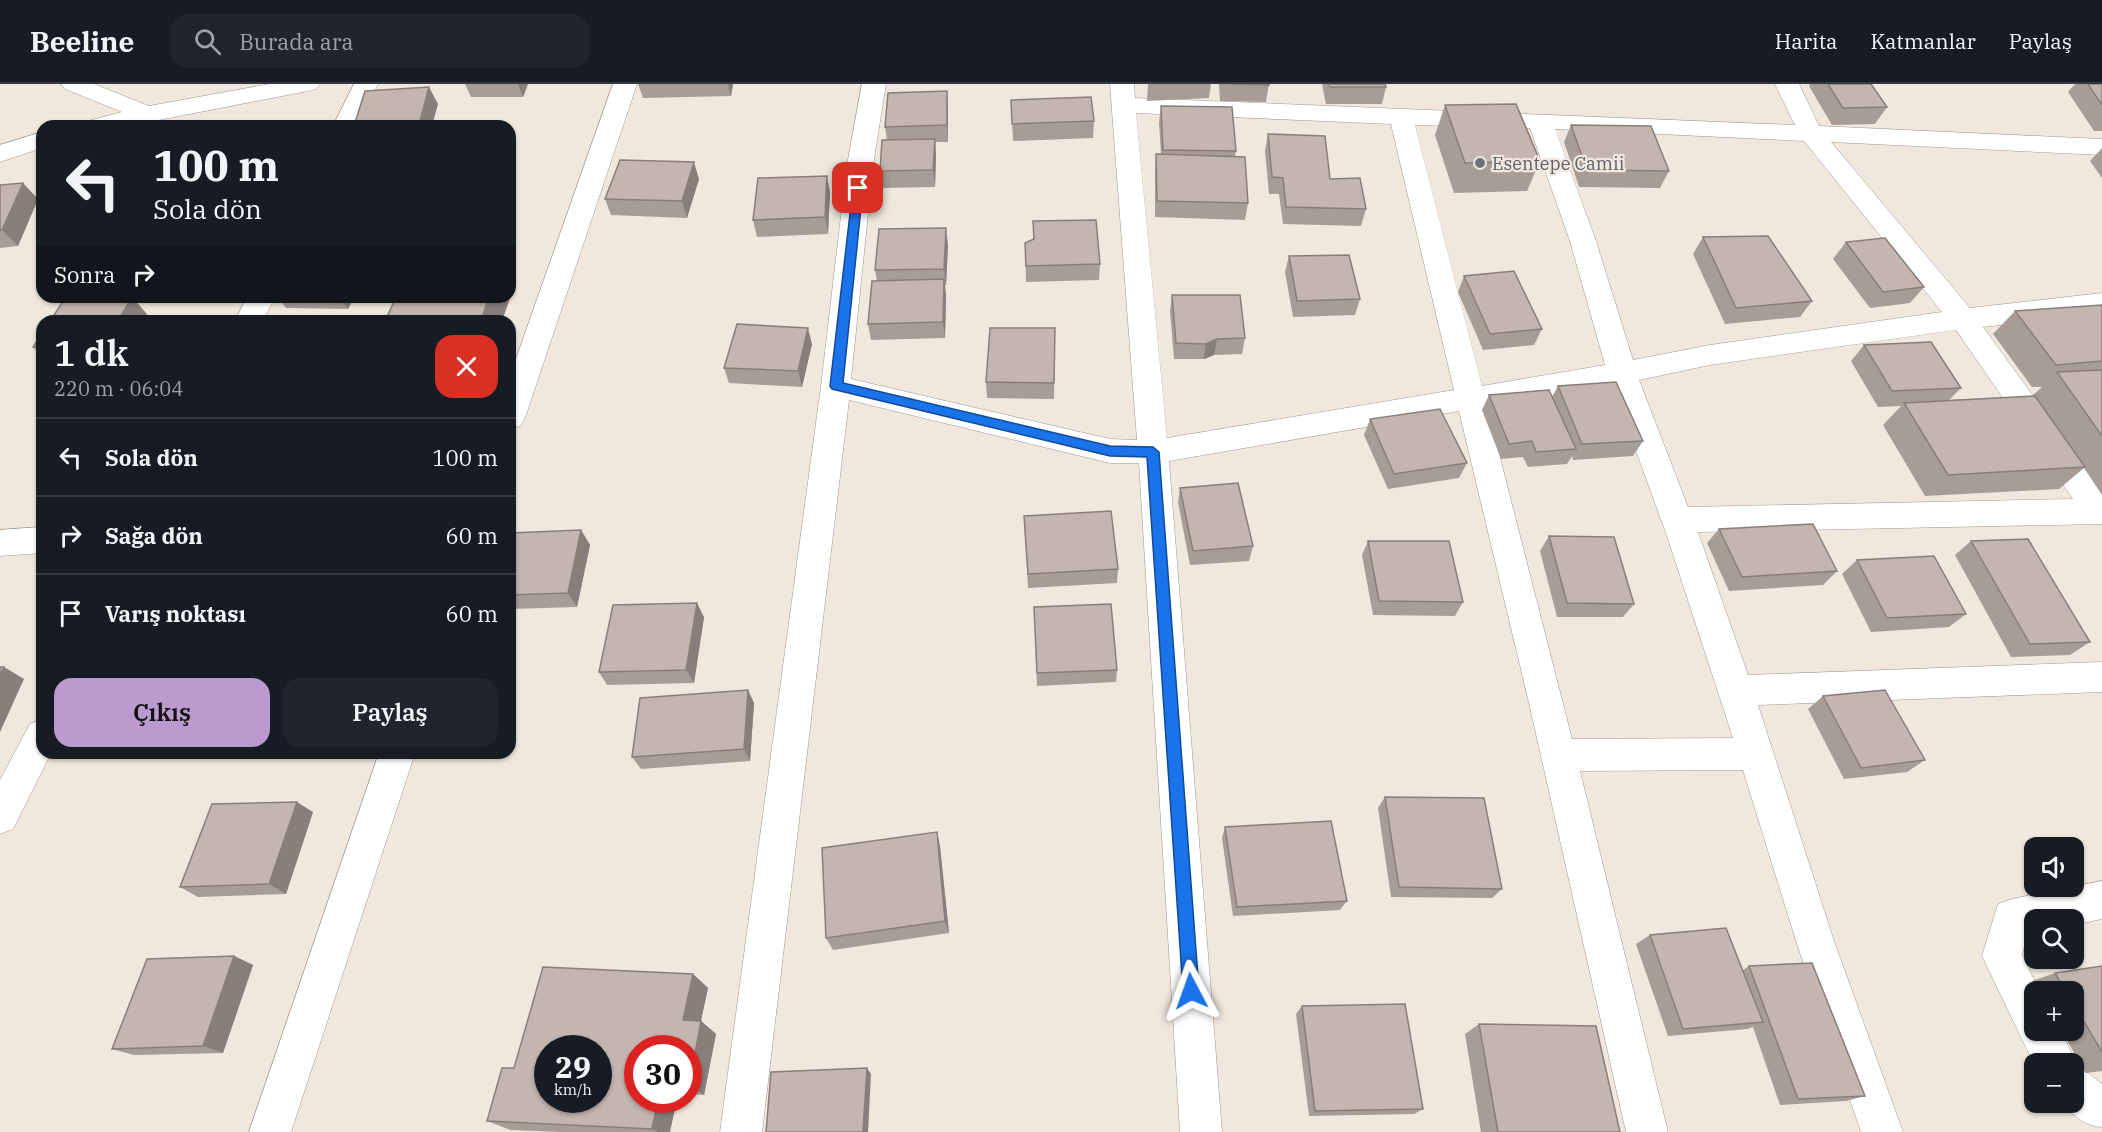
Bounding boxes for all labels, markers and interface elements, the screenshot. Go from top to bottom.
search box [170,14,590,68]
text: Beeline [30,23,134,60]
icon: search [191,25,224,58]
text: Burada ara [239,27,353,56]
text: Harita [1775,27,1838,55]
text: Katmanlar [1871,27,1976,55]
text: Paylaş [2009,27,2072,55]
text: 100 m [153,138,279,193]
icon: left [54,144,132,222]
place label: Esentepe Camii [1492,152,1625,175]
marker: Esentepe Camii [1473,156,1487,170]
pin [832,162,883,213]
icon: arrive [841,171,874,204]
text: Sola dön [153,191,262,226]
icon: right [127,258,160,291]
text: Sonra [54,260,115,289]
text: 1 dk [54,329,128,376]
button: close [435,335,498,398]
text: 220 m · 06:04 [54,375,183,402]
icon: left [54,441,87,474]
text: Sola dön [105,443,198,472]
text: 100 m [432,443,498,472]
icon: right [54,519,87,552]
text: Sağa dön [105,521,203,550]
text: 60 m [446,521,498,550]
icon: arrive [54,597,87,630]
text: Varış noktası [105,599,246,628]
text: 60 m [446,599,498,628]
button: Çıkış [54,678,270,747]
button: Paylaş [282,678,498,747]
map controls [2024,837,2084,1113]
button: sound [2024,837,2084,897]
button: search [2024,909,2084,969]
position arrow [1159,959,1223,1023]
button: + [2024,981,2084,1041]
speed limit sign: 30 [624,1035,702,1113]
text: 29 [555,1047,591,1086]
button: − [2024,1053,2084,1113]
text: km/h [554,1080,592,1099]

